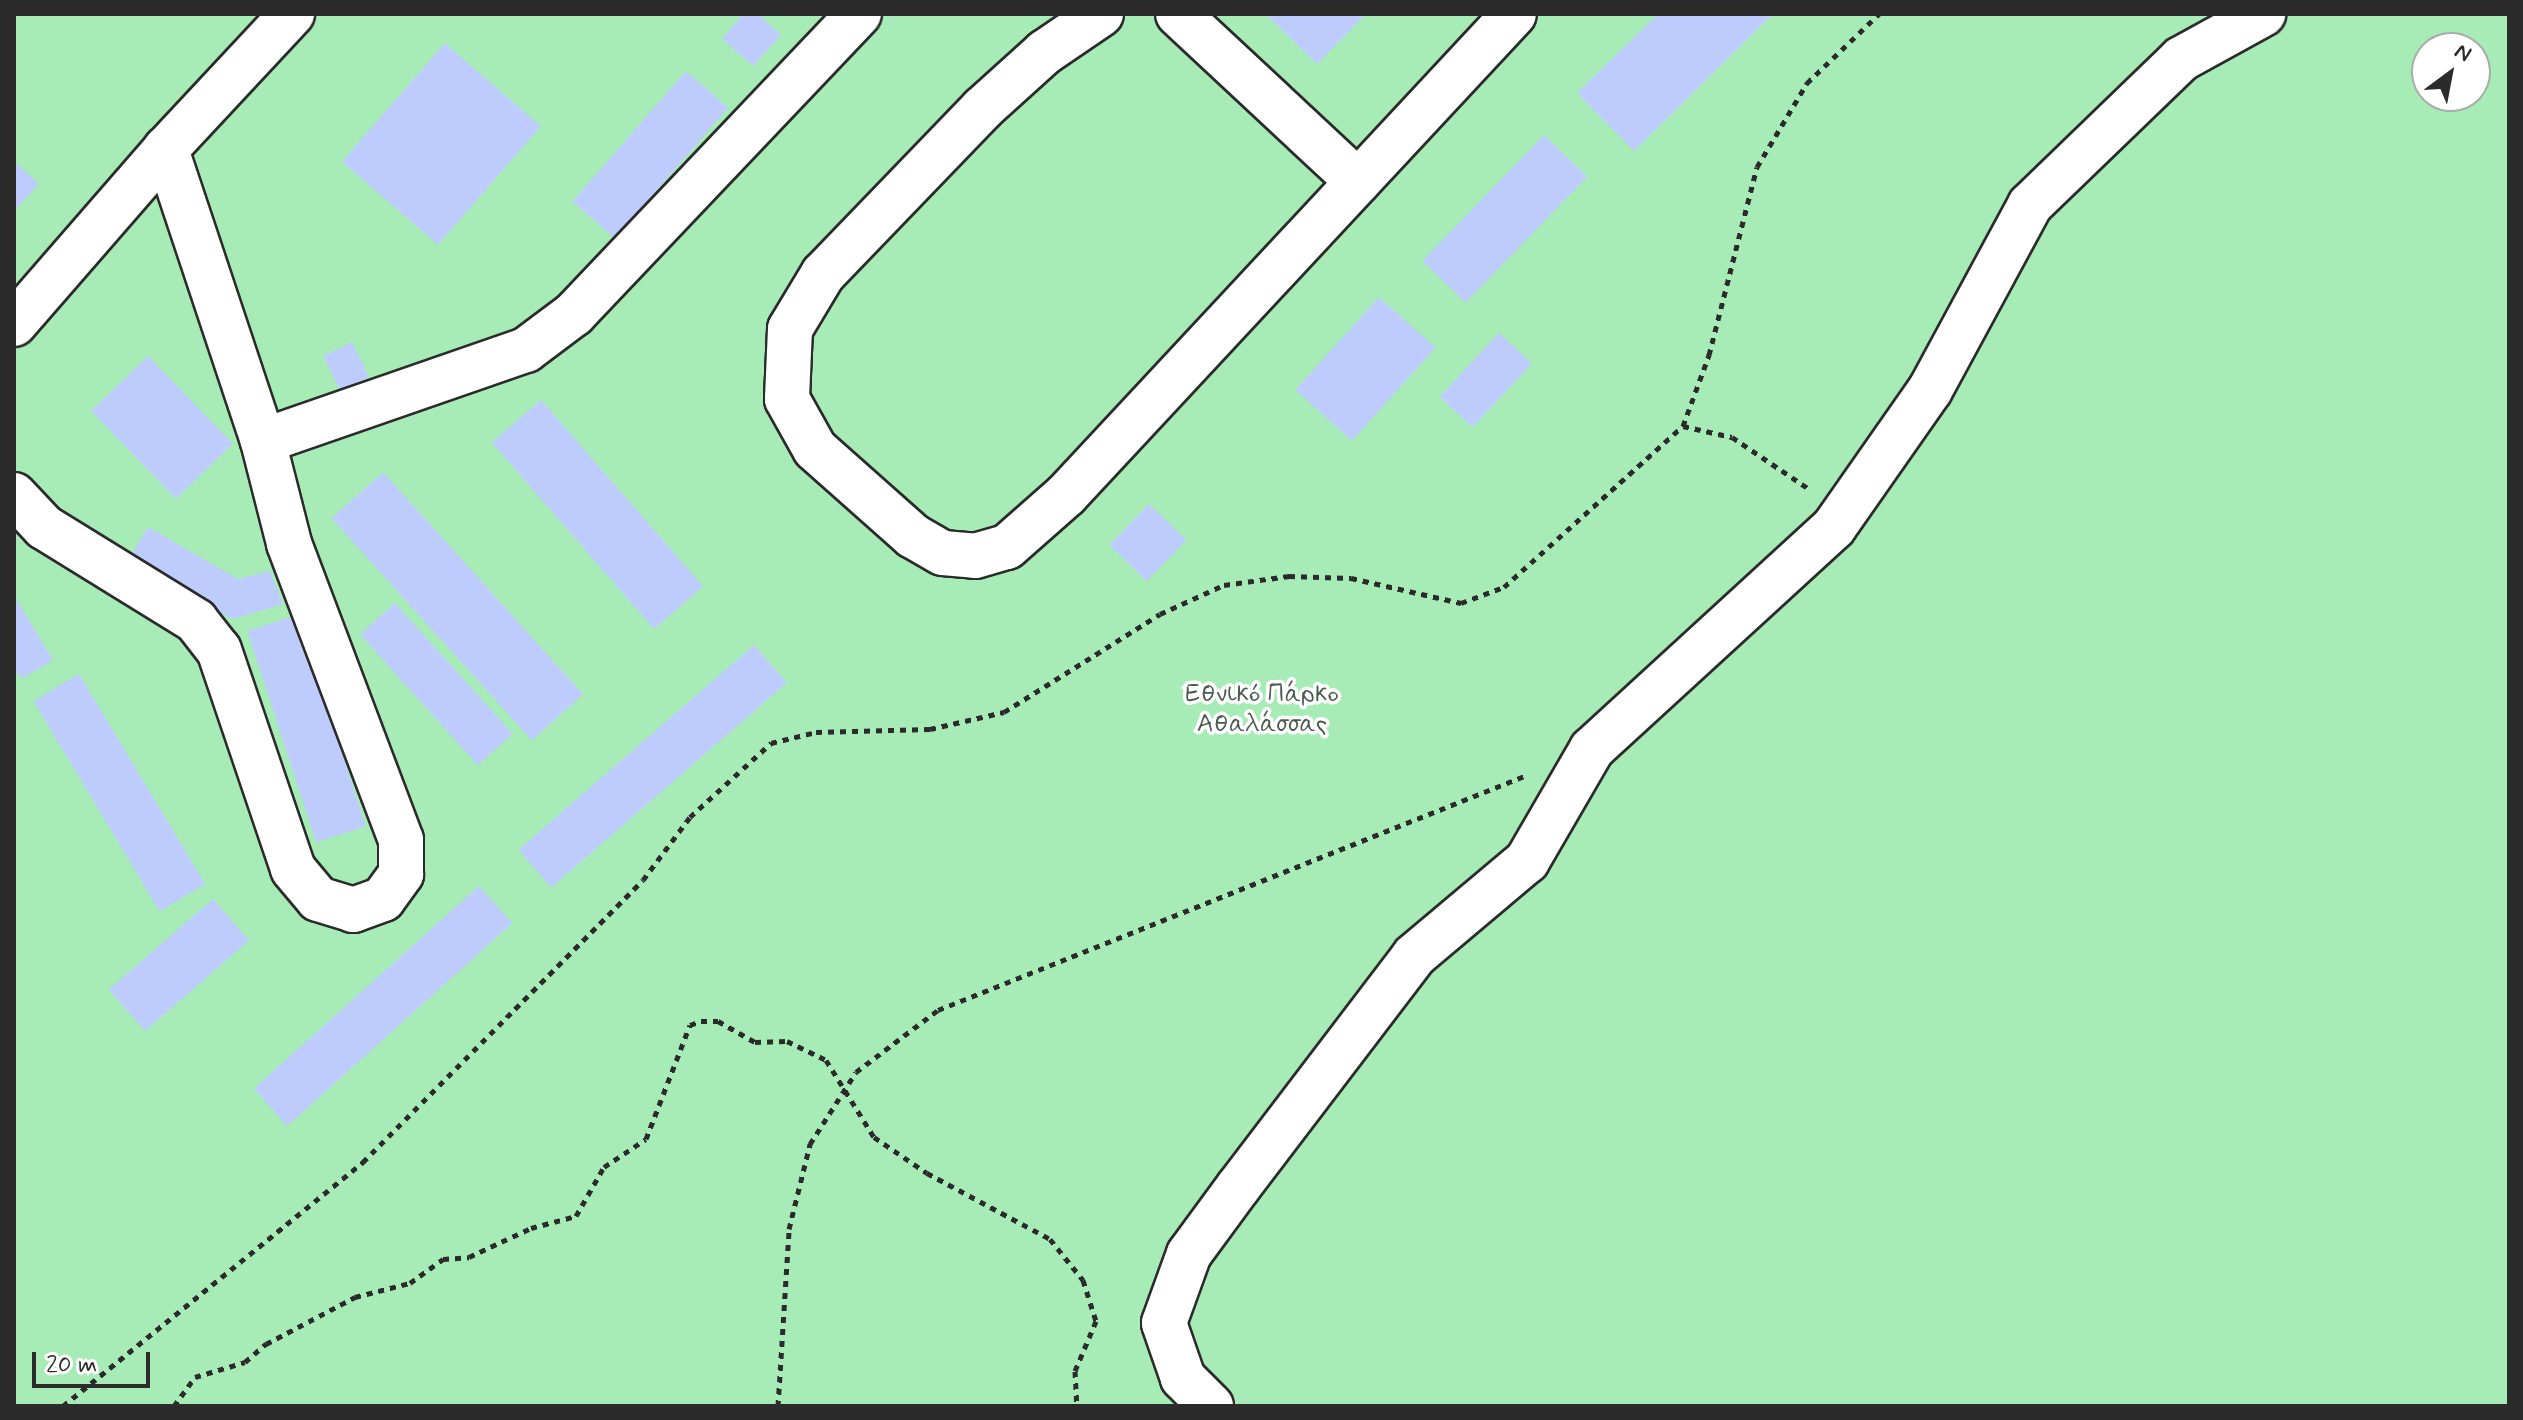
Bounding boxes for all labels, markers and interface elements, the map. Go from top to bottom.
north arrow [2411,32,2491,112]
text: N [2449,38,2476,69]
park label: Εθνικό Πάρκο Αθαλάσσας [1185,679,1339,740]
scale bar [36,1336,154,1386]
text: 20 m [46,1350,97,1381]

